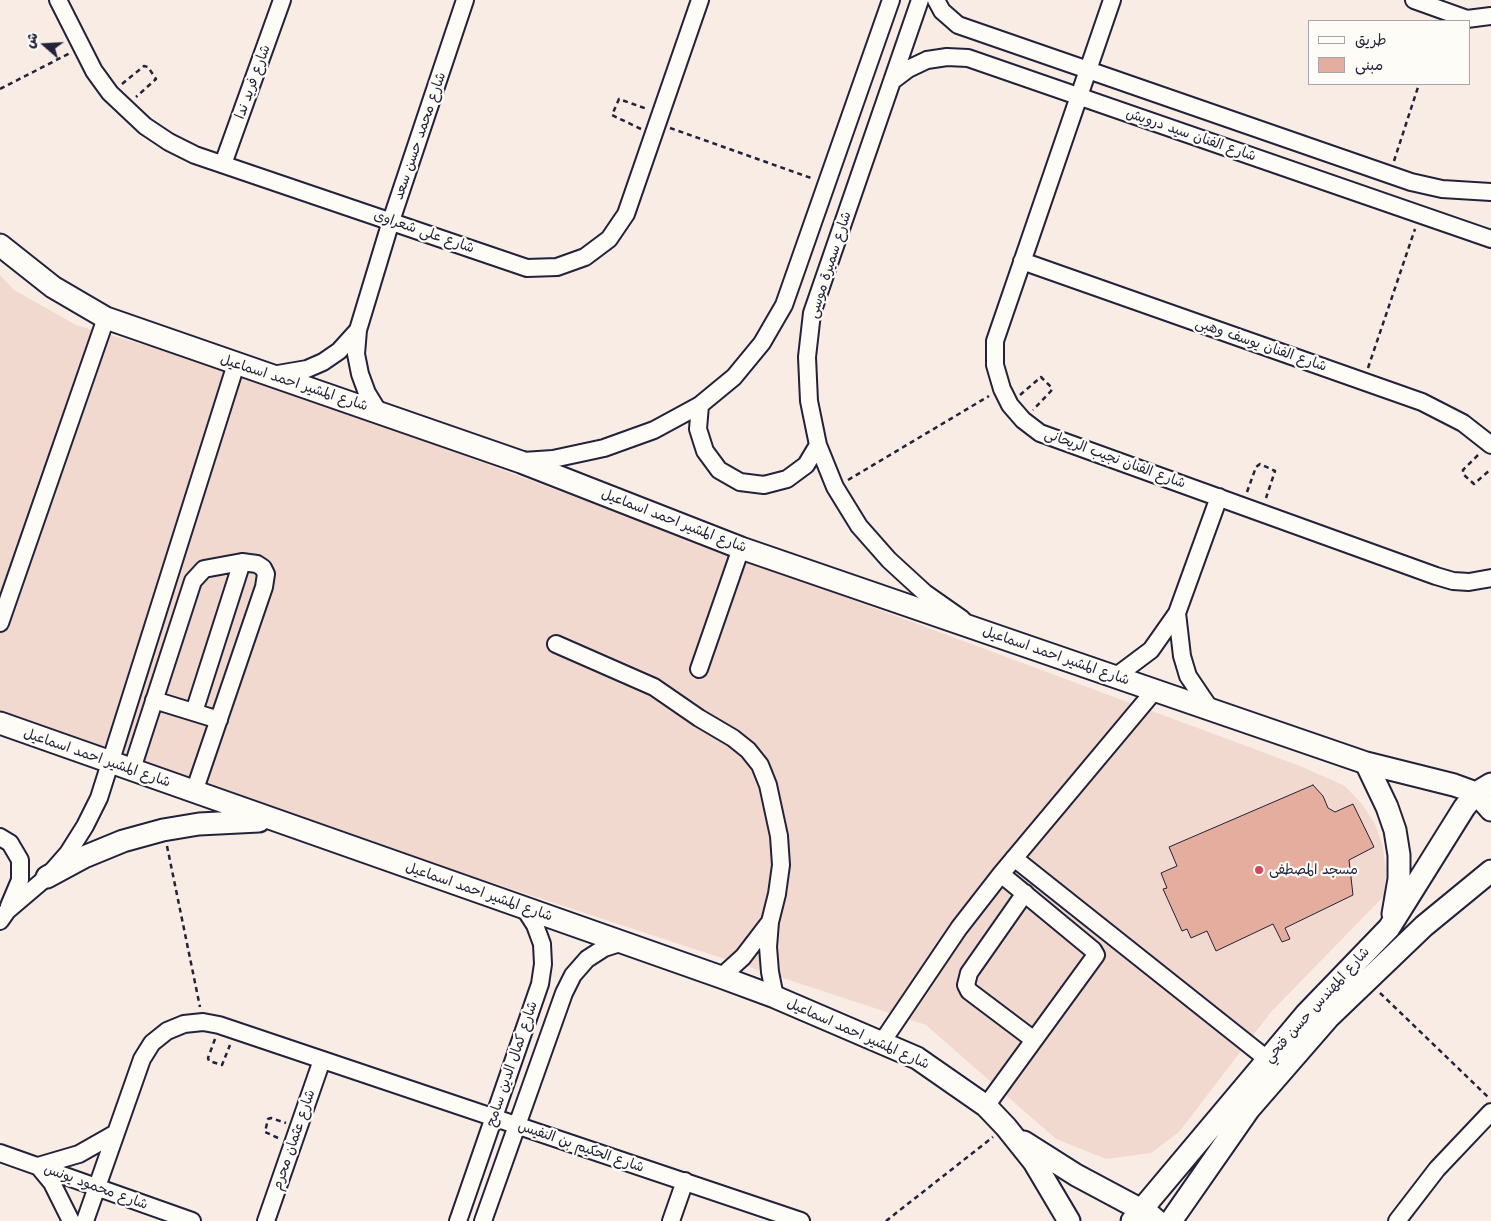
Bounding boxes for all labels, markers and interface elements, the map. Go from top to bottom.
north arrow [20,20,70,70]
legend [1308,20,1471,85]
text: طريق [1355,27,1387,50]
text: ش [18,29,43,51]
street label: شارع فريد ندا [232,43,274,121]
text: مبنى [1355,52,1383,75]
street label: شارع محمد حسن سعد [390,70,450,202]
street label: شارع الفنان سيد درويش [1124,105,1258,165]
street label: شارع على شعراوى [371,207,477,257]
street label: شارع سميرة موسى [805,210,855,320]
street label: شارع الفنان يوسف وهبى [1193,315,1329,375]
street label: شارع المشير احمد اسماعيل [218,351,370,415]
street label: شارع الفنان نجيب الريحانى [1042,426,1188,492]
street label: شارع المشير احمد اسماعيل [599,485,749,557]
street label: شارع المشير احمد اسماعيل [980,623,1132,689]
street label: شارع المشير احمد اسماعيل [21,725,173,791]
street label: شارع المشير احمد اسماعيل [403,859,555,925]
place label: مسجد المصطفى [1269,862,1358,878]
marker: مسجد المصطفى [1253,864,1265,876]
street label: شارع المهندس حسن فتحي [1261,944,1373,1066]
street label: شارع المشير احمد اسماعيل [784,995,932,1073]
street label: شارع كمال الدين سامح [483,999,541,1129]
street label: شارع عثمان محرم [269,1087,319,1193]
street label: شارع الحكيم بن النفيس [516,1118,646,1176]
street label: شارع محمود يونس [42,1160,150,1214]

